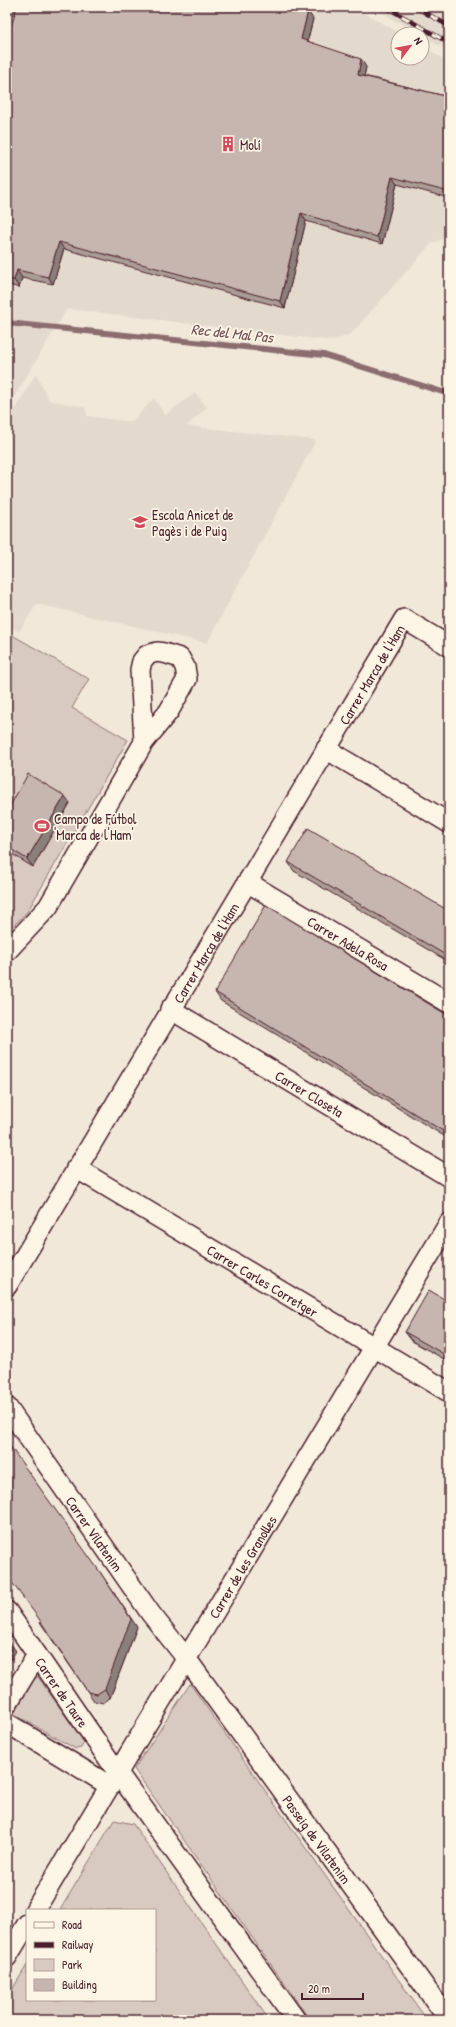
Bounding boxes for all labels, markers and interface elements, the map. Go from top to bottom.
north arrow [390,26,430,66]
text: N [411,35,426,47]
building icon: Molí [219,135,237,153]
place label: Molí [240,135,261,154]
water label: Rec del Mal Pas [190,318,275,348]
place label: Escola Anicet de Pagès i de Puig [152,505,234,541]
school or university icon: Escola Anicet de Pagès i de Puig [131,513,149,531]
street label: Carrer Marca de l'Ham [334,621,408,728]
place label: Campo de Fútbol 'Marca de l'Ham' [54,809,137,844]
sports icon: Campo de Fútbol 'Marca de l'Ham' [33,817,51,835]
street label: Carrer Marca de l'Ham [168,899,243,1006]
street label: Carrer Adela Rosa [304,911,393,975]
street label: Carrer Closeta [272,1065,348,1121]
street label: Carrer Carles Corretger [204,1240,322,1321]
street label: Carrer Vilatenim [62,1492,128,1575]
street label: Carrer de les Granolles [204,1512,280,1622]
street label: Carrer de Taure [32,1653,93,1731]
street label: Passeig de Vilatenim [279,1791,356,1887]
legend [26,1909,156,2001]
text: Road [62,1916,82,1933]
text: Railway [62,1936,93,1953]
text: Park [62,1956,82,1973]
scale bar [302,1975,363,2001]
text: Building [62,1976,97,1993]
text: 20 m [308,1980,330,1997]

